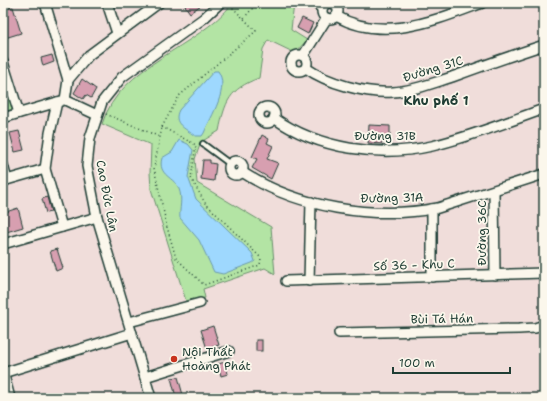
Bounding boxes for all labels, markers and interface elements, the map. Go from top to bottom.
street label: Đường 31C [401,52,465,86]
district label: Khu phố 1 [403,92,469,109]
street label: Đường 31B [354,128,416,144]
street label: Cao Đức Lân [92,159,122,233]
street label: Đường 31A [360,189,424,207]
street label: Đường 36C [474,200,490,266]
street label: Số 36 - Khu C [373,256,455,274]
street label: Bùi Tá Hán [411,310,473,328]
place label: Nội Thất Hoàng Phát [182,344,251,374]
scale bar [393,349,510,375]
marker: Nội Thất Hoàng Phát [169,354,179,364]
text: 100 m [399,355,435,371]

